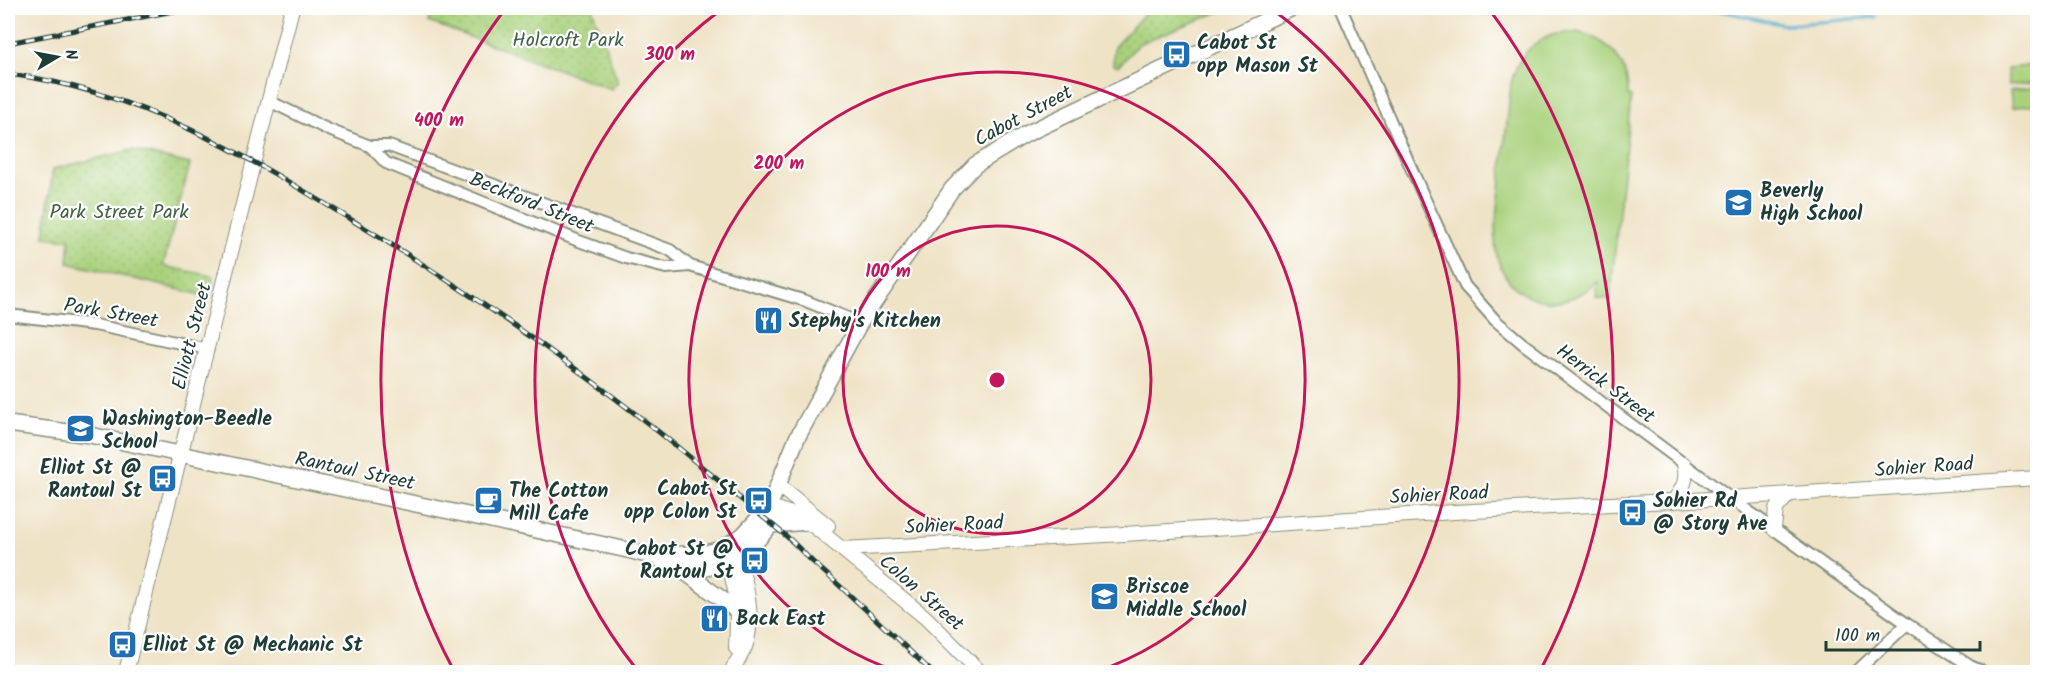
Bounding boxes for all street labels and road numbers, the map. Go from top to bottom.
street label: Cabot Street [969,77,1079,156]
street label: Beckford Street [464,164,599,243]
street label: Elliott Street [164,279,222,394]
street label: Park Street [61,290,160,338]
street label: Herrick Street [1548,336,1662,433]
street label: Rantoul Street [292,444,418,500]
street label: Sohier Road [1874,449,1976,487]
street label: Sohier Road [1389,477,1490,515]
street label: Sohier Road [904,507,1005,545]
street label: Colon Street [871,547,971,640]

